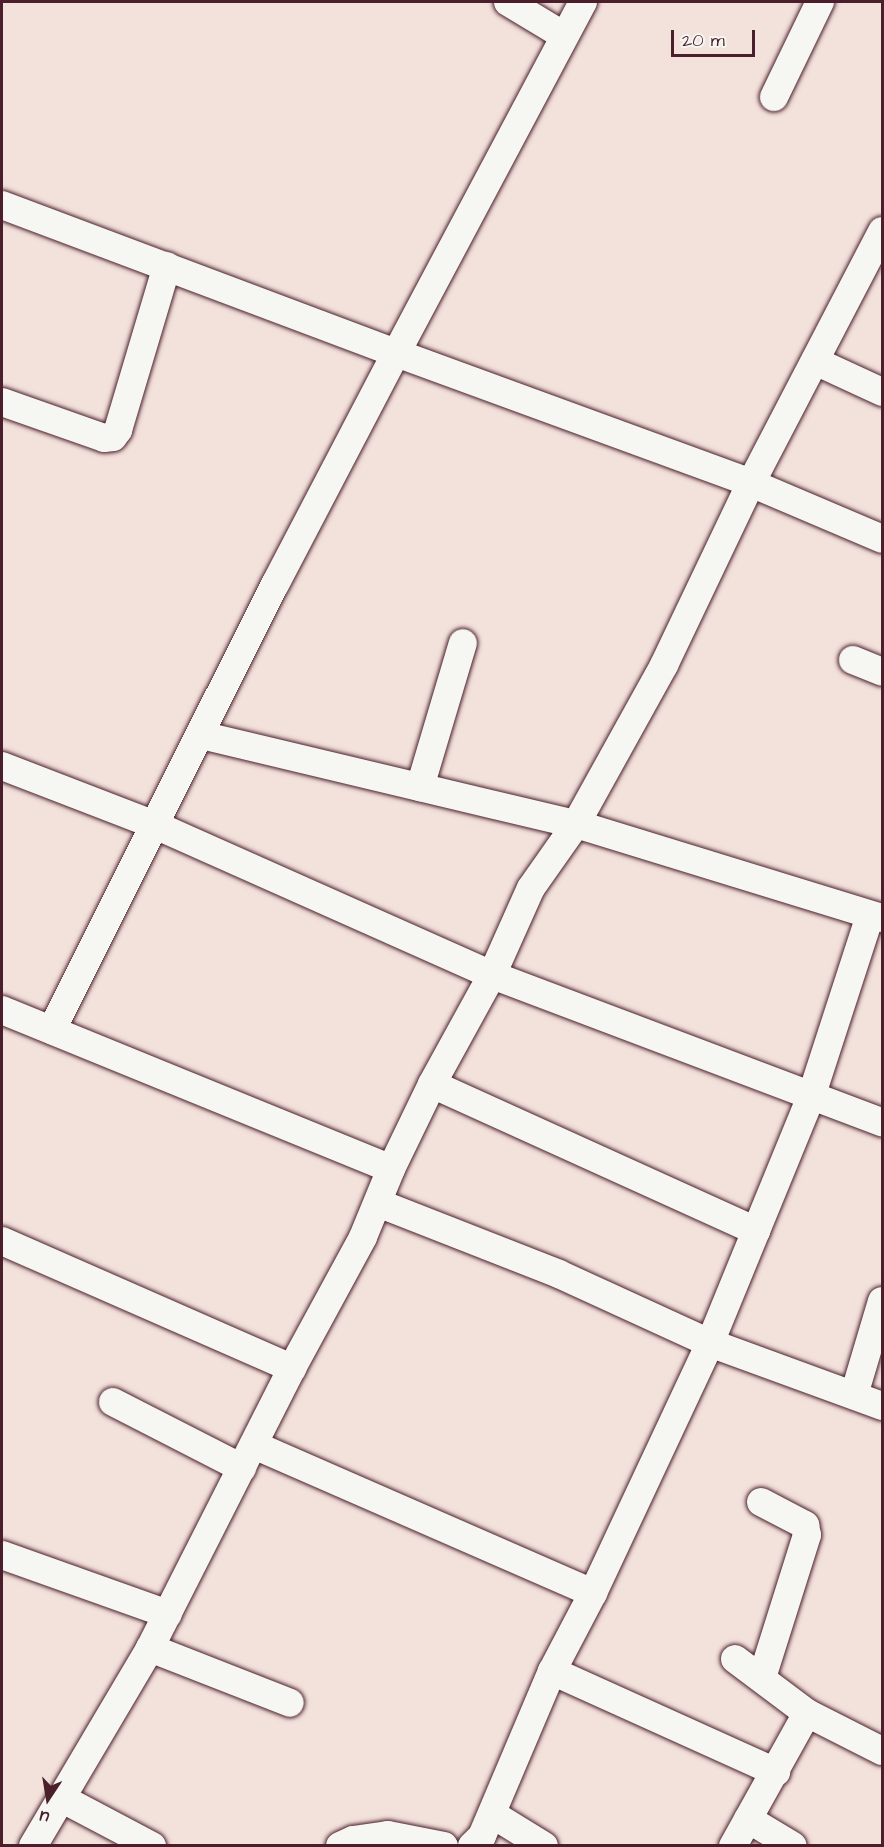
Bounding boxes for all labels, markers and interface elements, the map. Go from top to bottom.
scale bar [674,18,758,56]
text: 20 m [682,28,725,53]
north arrow [18,1769,78,1829]
text: U [38,1805,51,1828]

